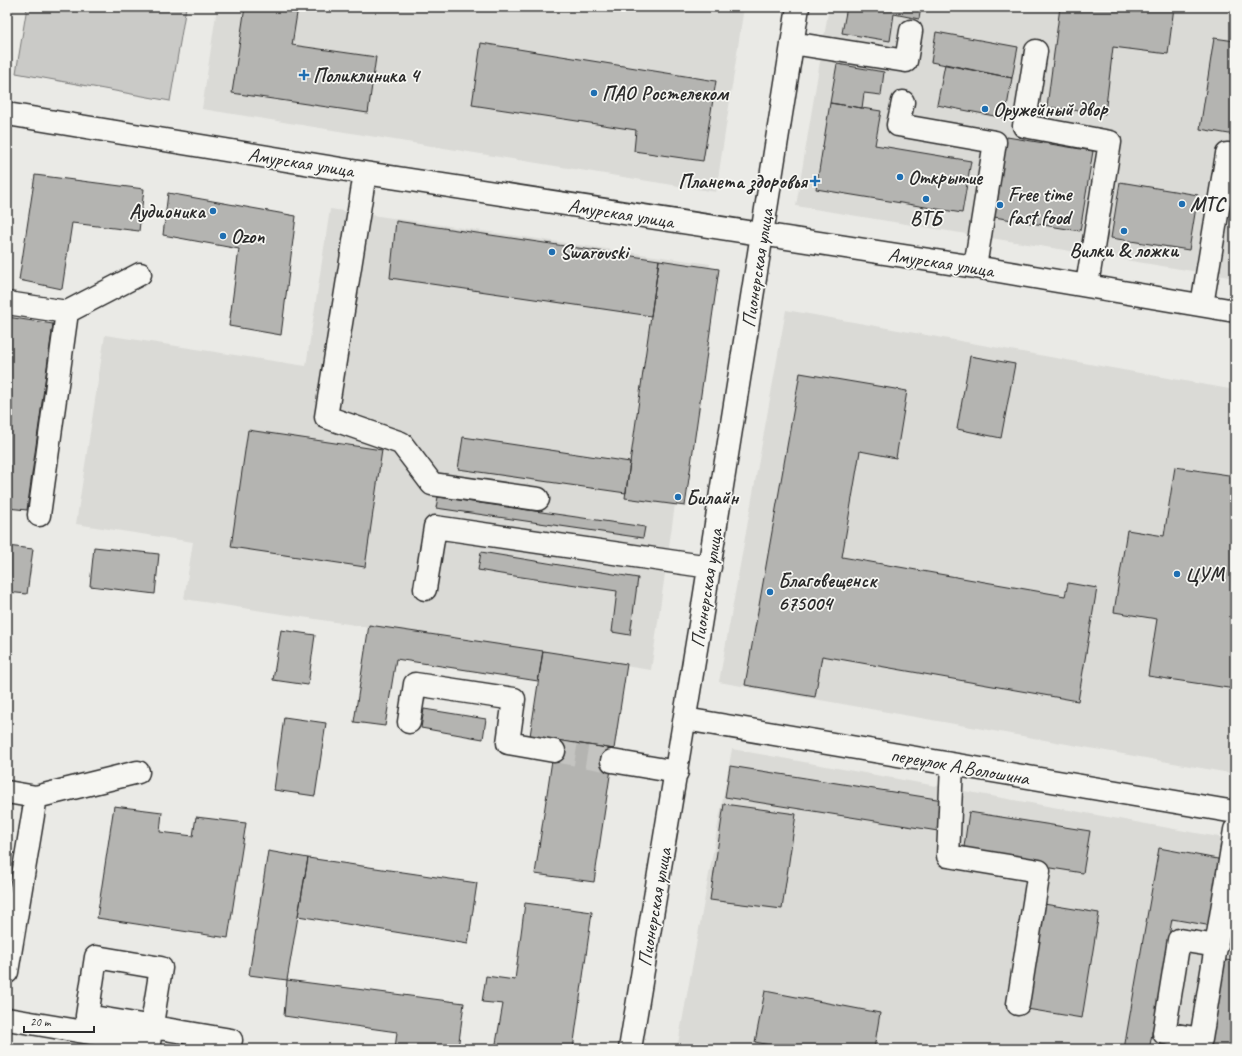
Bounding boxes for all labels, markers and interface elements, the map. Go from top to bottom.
place label: Поликлиника 4 [313,63,422,88]
marker: Поликлиника 4 [298,69,310,81]
place label: ПАО Ростелеком [602,81,729,106]
marker: ПАО Ростелеком [589,88,599,98]
place label: Оружейный двор [993,97,1109,122]
marker: Оружейный двор [980,104,990,114]
street label: Амурская улица [246,142,357,183]
place label: Открытие [908,165,984,190]
place label: Планета здоровья [678,169,808,195]
marker: Открытие [895,172,905,182]
marker: Планета здоровья [810,176,820,186]
place label: Free time fast food [1008,182,1074,230]
place label: МТС [1190,192,1227,217]
street label: Амурская улица [566,193,677,234]
marker: ВТБ [921,194,931,204]
place label: Аудионика [129,199,206,224]
marker: МТС [1177,199,1187,209]
marker: Free time fast food [995,200,1005,210]
street label: Пионерская улица [736,205,780,329]
marker: Аудионика [208,206,218,216]
place label: ВТБ [910,206,944,231]
place label: Ozon [231,224,265,249]
marker: Вилки & ложки [1119,226,1129,236]
marker: Ozon [218,231,228,241]
place label: Вилки & ложки [1070,238,1180,263]
place label: Swarovski [560,240,631,265]
street label: Амурская улица [886,242,997,283]
marker: Swarovski [547,247,557,257]
place label: Билайн [686,485,739,510]
marker: Билайн [673,492,683,502]
street label: Пионерская улица [685,525,729,649]
place label: ЦУМ [1185,562,1226,587]
place label: Благовещенск 675004 [778,568,878,616]
marker: ЦУМ [1172,569,1182,579]
marker: Благовещенск 675004 [765,587,775,597]
street label: переулок А.Волошина [889,742,1032,791]
street label: Пионерская улица [632,844,678,968]
scale bar [24,1008,94,1034]
text: 20 m [30,1014,52,1030]

